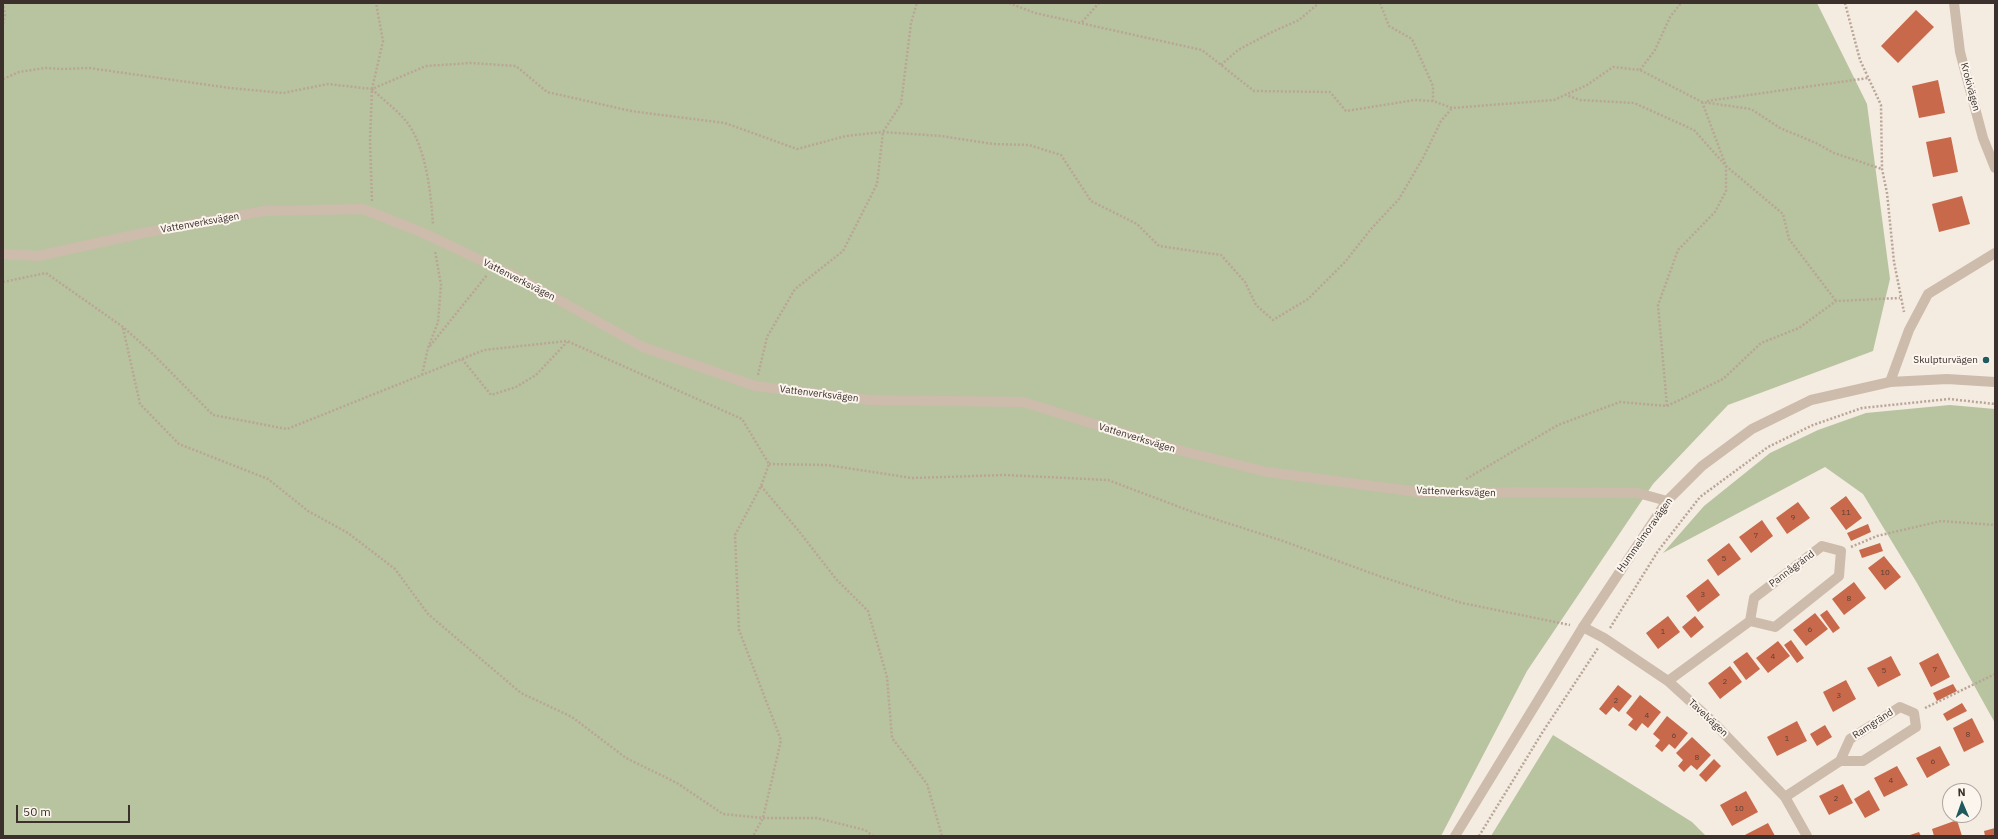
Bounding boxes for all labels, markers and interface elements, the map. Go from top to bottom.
street label: Krokivägen [1958,61,1982,113]
street label: Vattenverksvägen [160,210,240,236]
street label: Vattenverksvägen [481,257,557,303]
place label: Skulpturvägen [1913,354,1978,366]
marker: Skulpturvägen [1981,355,1991,365]
street label: Vattenverksvägen [779,383,859,405]
street label: Vattenverksvägen [1097,421,1177,455]
street label: Vattenverksvägen [1416,485,1496,499]
street label: Hummelmoravägen [1615,495,1675,575]
house number: 11 [1841,508,1851,518]
house number: 9 [1791,513,1795,523]
house number: 7 [1754,531,1758,541]
street label: Pannågränd [1767,548,1817,590]
house number: 5 [1722,554,1726,564]
house number: 10 [1880,568,1890,578]
house number: 3 [1701,590,1705,600]
house number: 8 [1847,594,1851,604]
house number: 6 [1808,625,1812,635]
house number: 1 [1661,627,1665,637]
house number: 4 [1771,652,1775,662]
house number: 7 [1933,665,1937,675]
house number: 5 [1882,666,1886,676]
house number: 2 [1723,677,1727,687]
house number: 3 [1837,691,1841,701]
house number: 2 [1614,696,1618,706]
street label: Tavelvägen [1686,697,1730,739]
street label: Ramgränd [1850,706,1896,742]
house number: 4 [1645,711,1649,721]
house number: 8 [1966,730,1970,740]
house number: 6 [1672,731,1676,741]
house number: 1 [1785,734,1789,744]
house number: 8 [1695,753,1699,763]
house number: 6 [1931,757,1935,767]
house number: 4 [1889,776,1893,786]
north arrow [1942,783,1982,823]
text: N [1957,785,1966,799]
house number: 2 [1834,794,1838,804]
scale bar [18,797,132,823]
text: 50 m [23,804,51,819]
house number: 10 [1734,804,1744,814]

